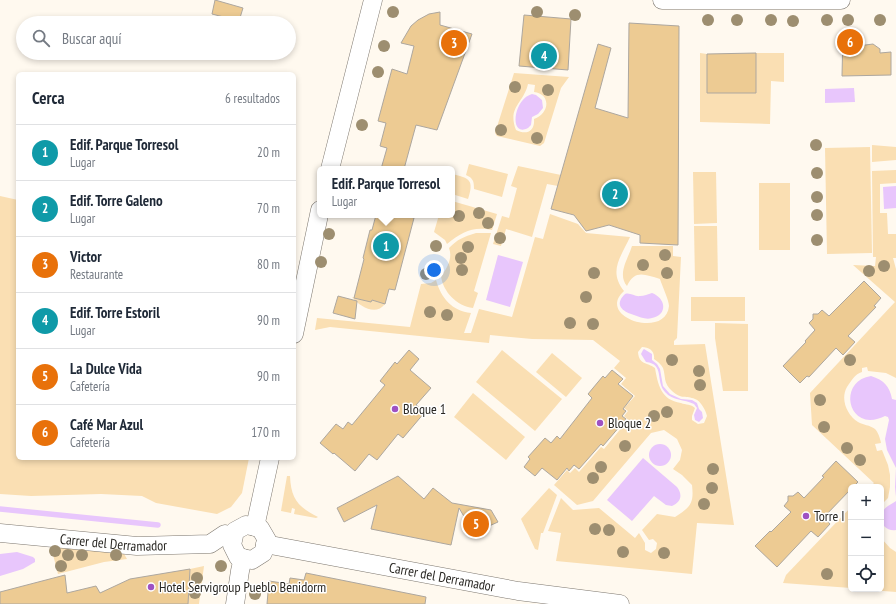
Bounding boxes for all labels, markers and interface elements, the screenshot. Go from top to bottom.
search box [16,16,296,60]
icon: search [30,27,52,49]
pin: 6 [837,27,863,57]
pin: 3 [441,28,467,58]
text: Buscar aquí [62,29,122,48]
pin: 4 [531,41,557,71]
text: Cerca [32,87,65,109]
text: 6 resultados [225,90,280,107]
text: Edif. Parque Torresol [70,135,178,154]
text: 1 [42,144,48,161]
text: 20 m [257,144,280,161]
text: Lugar [70,154,95,171]
popup [317,166,455,218]
text: Edif. Parque Torresol [332,174,440,193]
pin: 2 [602,179,628,209]
text: Edif. Torre Galeno [70,191,163,210]
text: Lugar [332,193,357,210]
text: 2 [42,200,48,217]
text: 70 m [257,200,280,217]
text: Lugar [70,210,95,227]
pin: 1 [373,231,399,261]
text: Victor [70,247,102,266]
text: 3 [42,256,48,273]
text: 80 m [257,256,280,273]
your location [424,260,444,280]
text: Restaurante [70,266,123,283]
text: Edif. Torre Estoril [70,303,160,322]
text: 4 [42,312,48,329]
text: 90 m [257,312,280,329]
text: Lugar [70,322,95,339]
text: La Dulce Vida [70,359,142,378]
text: 5 [42,368,48,385]
text: 90 m [257,368,280,385]
text: Cafetería [70,378,110,395]
place label: Bloque 1 [403,400,446,418]
marker: Bloque 1 [390,404,400,414]
place label: Bloque 2 [608,414,651,432]
text: Café Mar Azul [70,415,143,434]
marker: Bloque 2 [595,418,605,428]
text: 6 [42,424,48,441]
text: 170 m [251,424,280,441]
text: Cafetería [70,434,110,451]
map controls [848,484,884,592]
button: + [848,484,884,520]
place label: Torre I [814,507,845,525]
pin: 5 [463,509,489,539]
marker: Torre I [801,511,811,521]
button: − [848,520,884,556]
street label: Carrer del Derramador [59,530,167,555]
button: locate [848,556,884,592]
street label: Carrer del Derramador [388,558,497,596]
place label: Hotel Servigroup Pueblo Benidorm [159,578,326,596]
marker: Hotel Servigroup Pueblo Benidorm [146,582,156,592]

